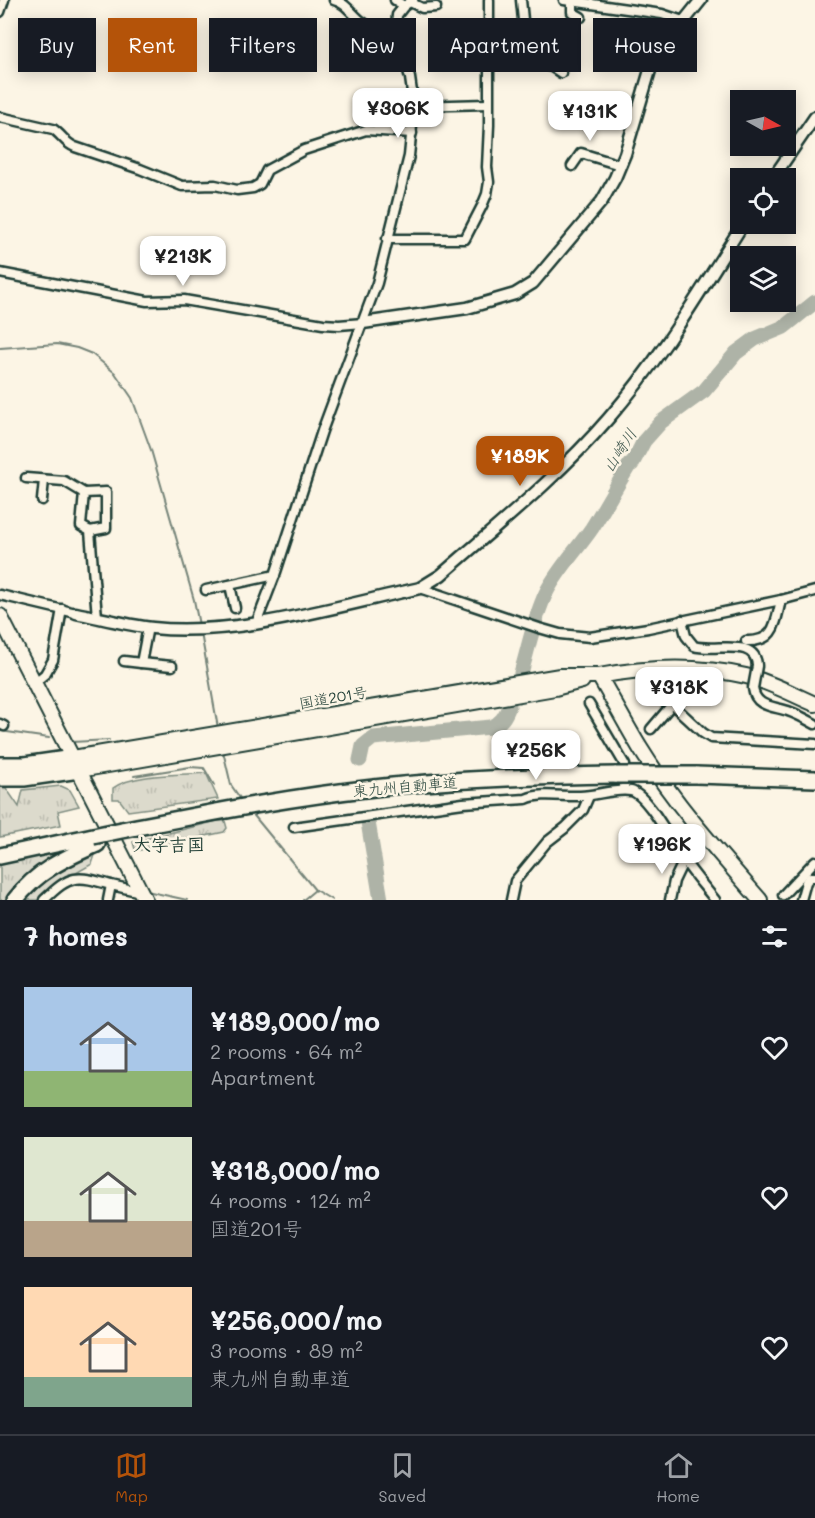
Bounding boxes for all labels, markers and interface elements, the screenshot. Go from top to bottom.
chip: Buy [18,18,96,72]
chip: Rent [108,18,197,72]
chip: Filters [209,18,317,72]
chip: New [329,18,416,72]
chip: Apartment [428,18,581,72]
chip: House [593,18,697,72]
pin: ¥306K [356,88,440,139]
north arrow [730,90,796,156]
map controls [730,90,796,312]
pin: ¥131K [548,91,632,142]
text: ¥306K [366,94,430,120]
text: ¥131K [562,97,618,123]
button: locate [730,168,796,234]
pin: ¥213K [141,236,225,287]
text: ¥213K [154,242,212,268]
button: layers [730,246,796,312]
water label: 山崎川 [597,424,641,476]
pin: ¥189K [478,436,562,487]
text: ¥189K [490,442,550,468]
pin: ¥318K [637,667,721,718]
text: ¥318K [649,673,709,699]
street label: 国道201号 [297,681,369,713]
pin: ¥256K [494,730,578,781]
text: ¥256K [505,736,567,762]
street label: 東九州自動車道 [352,771,458,801]
pin: ¥196K [620,824,704,875]
text: ¥196K [632,830,692,856]
district label: 大字吉国 [133,832,205,856]
text: 7 homes [24,919,128,953]
icon: filters [758,920,791,953]
text: ¥189,000/mo [210,1004,380,1038]
icon: home [72,1011,144,1083]
icon: heart [758,1031,791,1064]
text: 2 rooms · 64 m² [210,1038,362,1064]
text: Apartment [210,1064,316,1090]
text: ¥318,000/mo [210,1153,380,1187]
icon: home [72,1161,144,1233]
icon: heart [758,1181,791,1214]
text: 4 rooms · 124 m² [210,1187,371,1213]
text: 国道201号 [210,1215,302,1241]
text: ¥256,000/mo [210,1303,382,1337]
icon: home [72,1311,144,1383]
icon: heart [758,1331,791,1364]
text: 3 rooms · 89 m² [210,1337,363,1363]
text: 東九州自動車道 [210,1365,350,1391]
tab: Map [115,1449,148,1506]
tab: Saved [378,1449,426,1506]
tab: Home [656,1449,700,1506]

